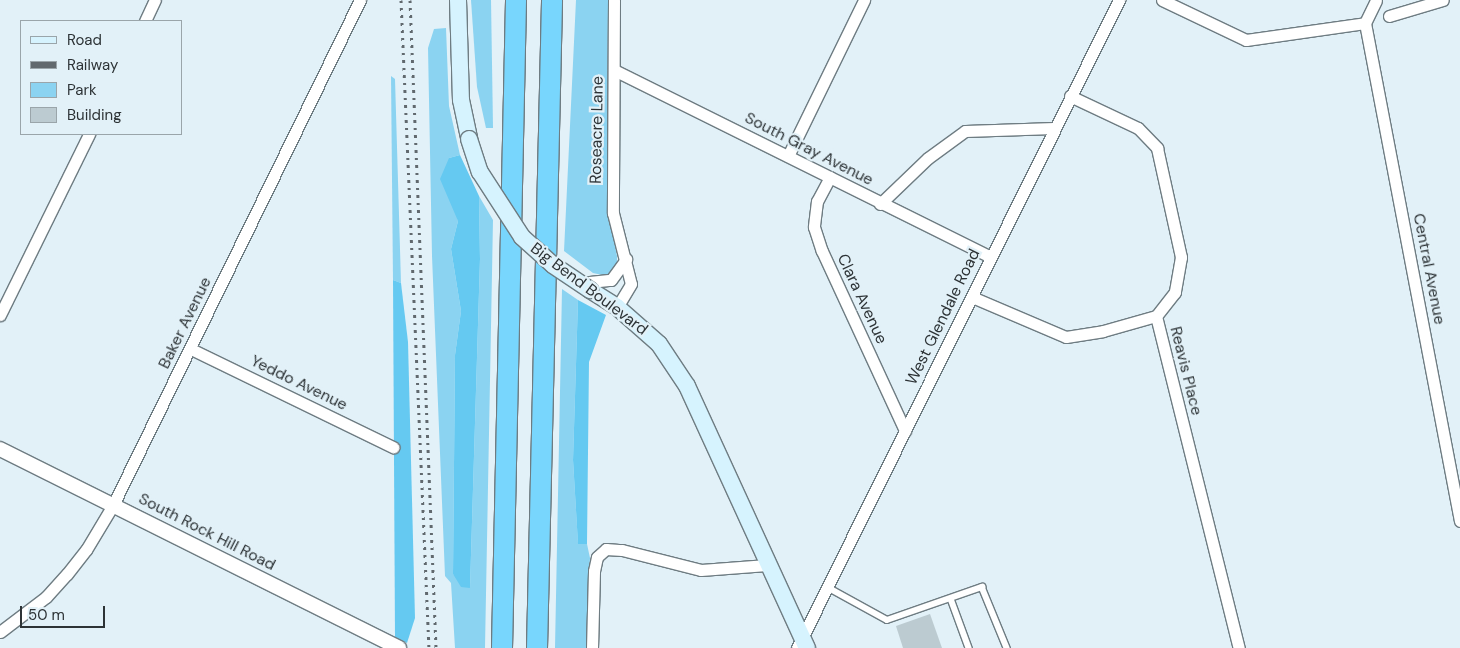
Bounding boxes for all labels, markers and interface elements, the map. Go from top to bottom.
legend [20,20,182,135]
text: Road [67,30,102,50]
text: Railway [67,55,118,75]
street label: Roseacre Lane [586,76,608,184]
text: Park [67,80,97,100]
text: Building [67,105,122,125]
street label: South Gray Avenue [742,108,876,190]
street label: Central Avenue [1409,212,1449,326]
street label: Big Bend Boulevard [527,239,651,339]
street label: West Glendale Road [902,246,984,388]
street label: Clara Avenue [833,251,891,347]
street label: Baker Avenue [155,274,215,372]
street label: Reavis Place [1166,325,1206,417]
street label: Yeddo Avenue [248,351,350,415]
street label: South Rock Hill Road [135,489,279,575]
scale bar [22,596,108,628]
text: 50 m [28,605,65,625]

